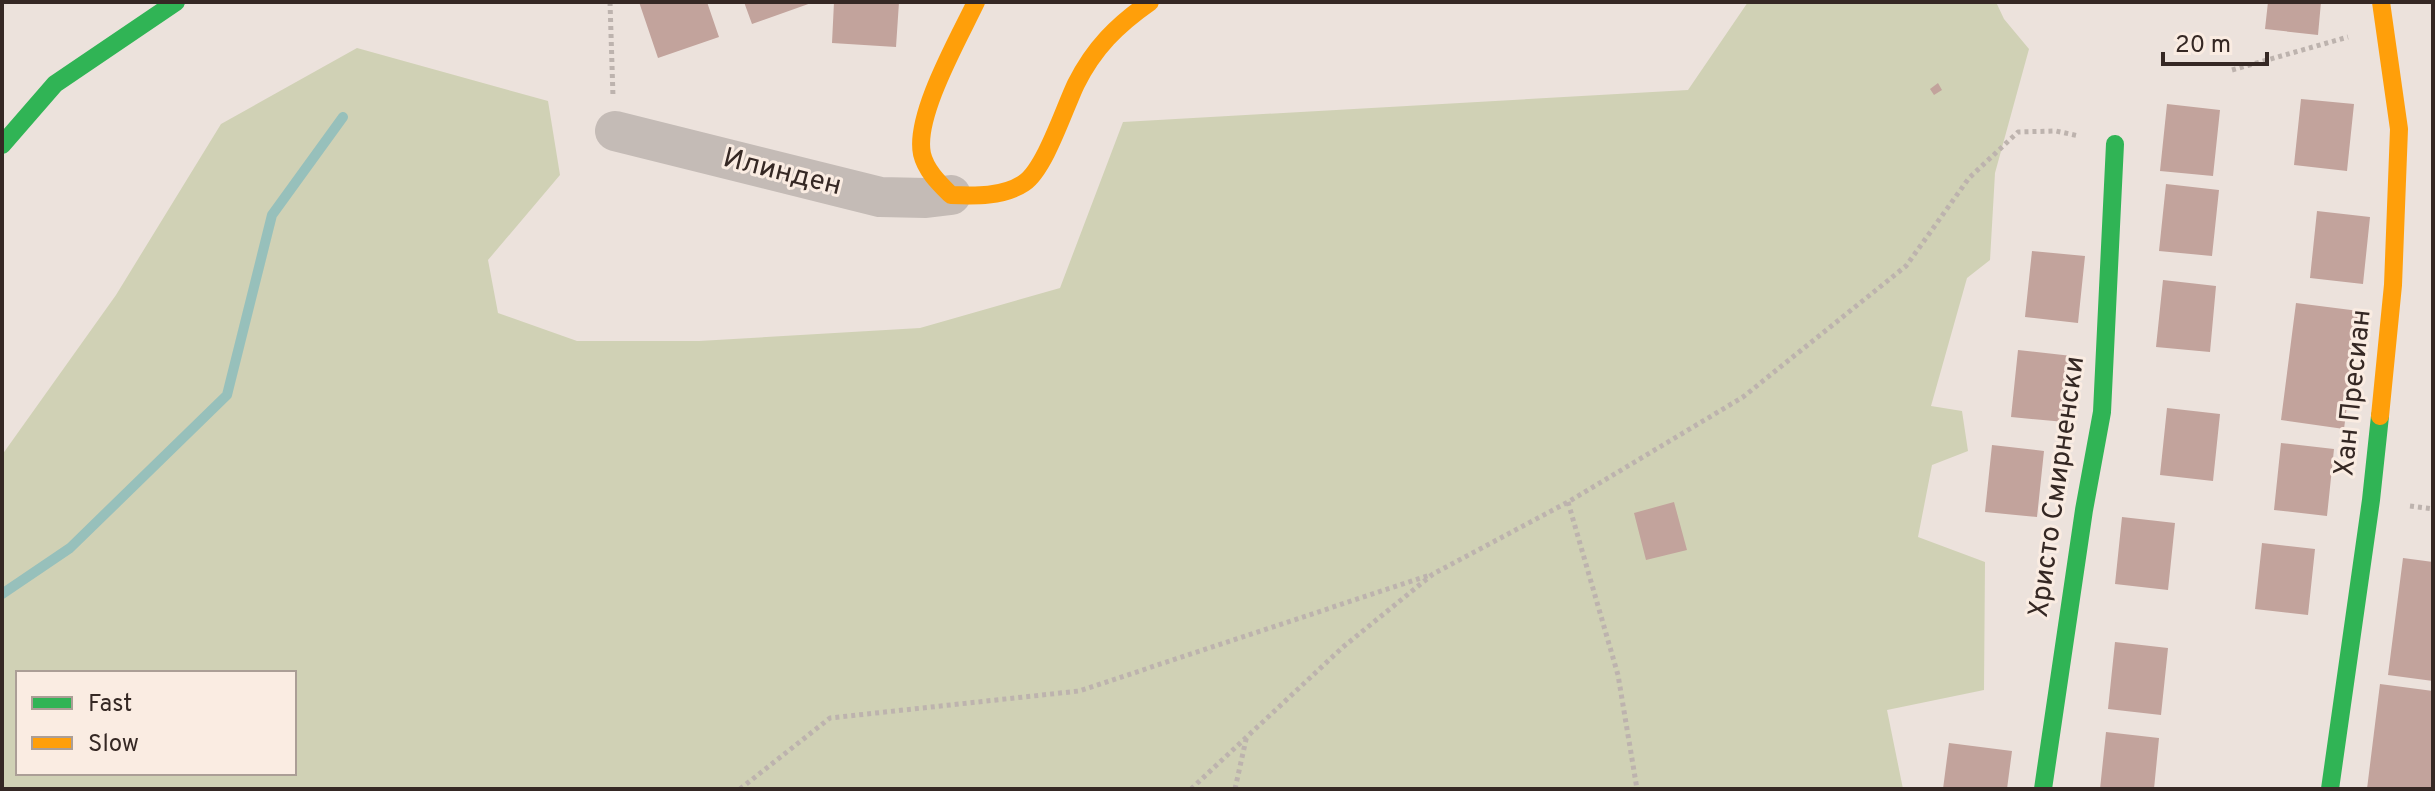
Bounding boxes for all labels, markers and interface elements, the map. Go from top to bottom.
scale bar [2163,16,2267,66]
text: 20 m [2175,31,2231,61]
street label: Илинден [719,141,845,205]
street label: Хан Пресиан [2327,308,2381,478]
street label: Христо Смирненски [2022,354,2094,620]
legend [16,671,296,775]
text: Fast [88,690,132,720]
text: Slow [88,730,139,760]

